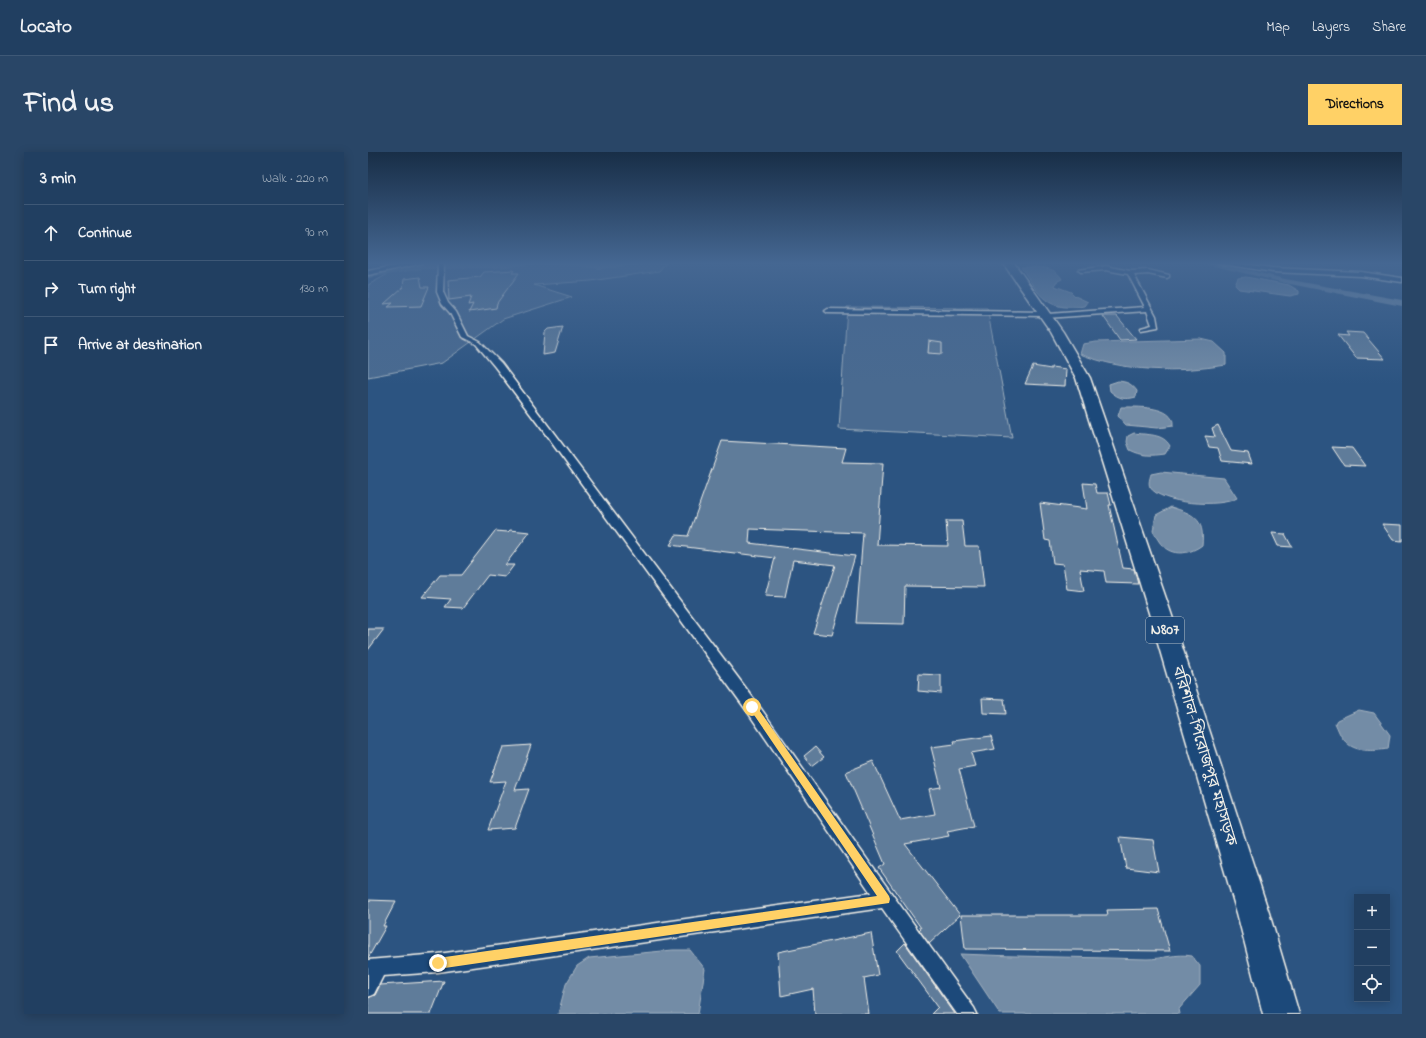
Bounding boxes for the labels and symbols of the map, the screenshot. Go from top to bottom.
road number: N807 [1146,617,1184,643]
street label: বরিশাল-পিরোজপুর মহাসড়ক [1165,662,1243,850]
route start [743,698,761,716]
route end [429,954,447,972]

